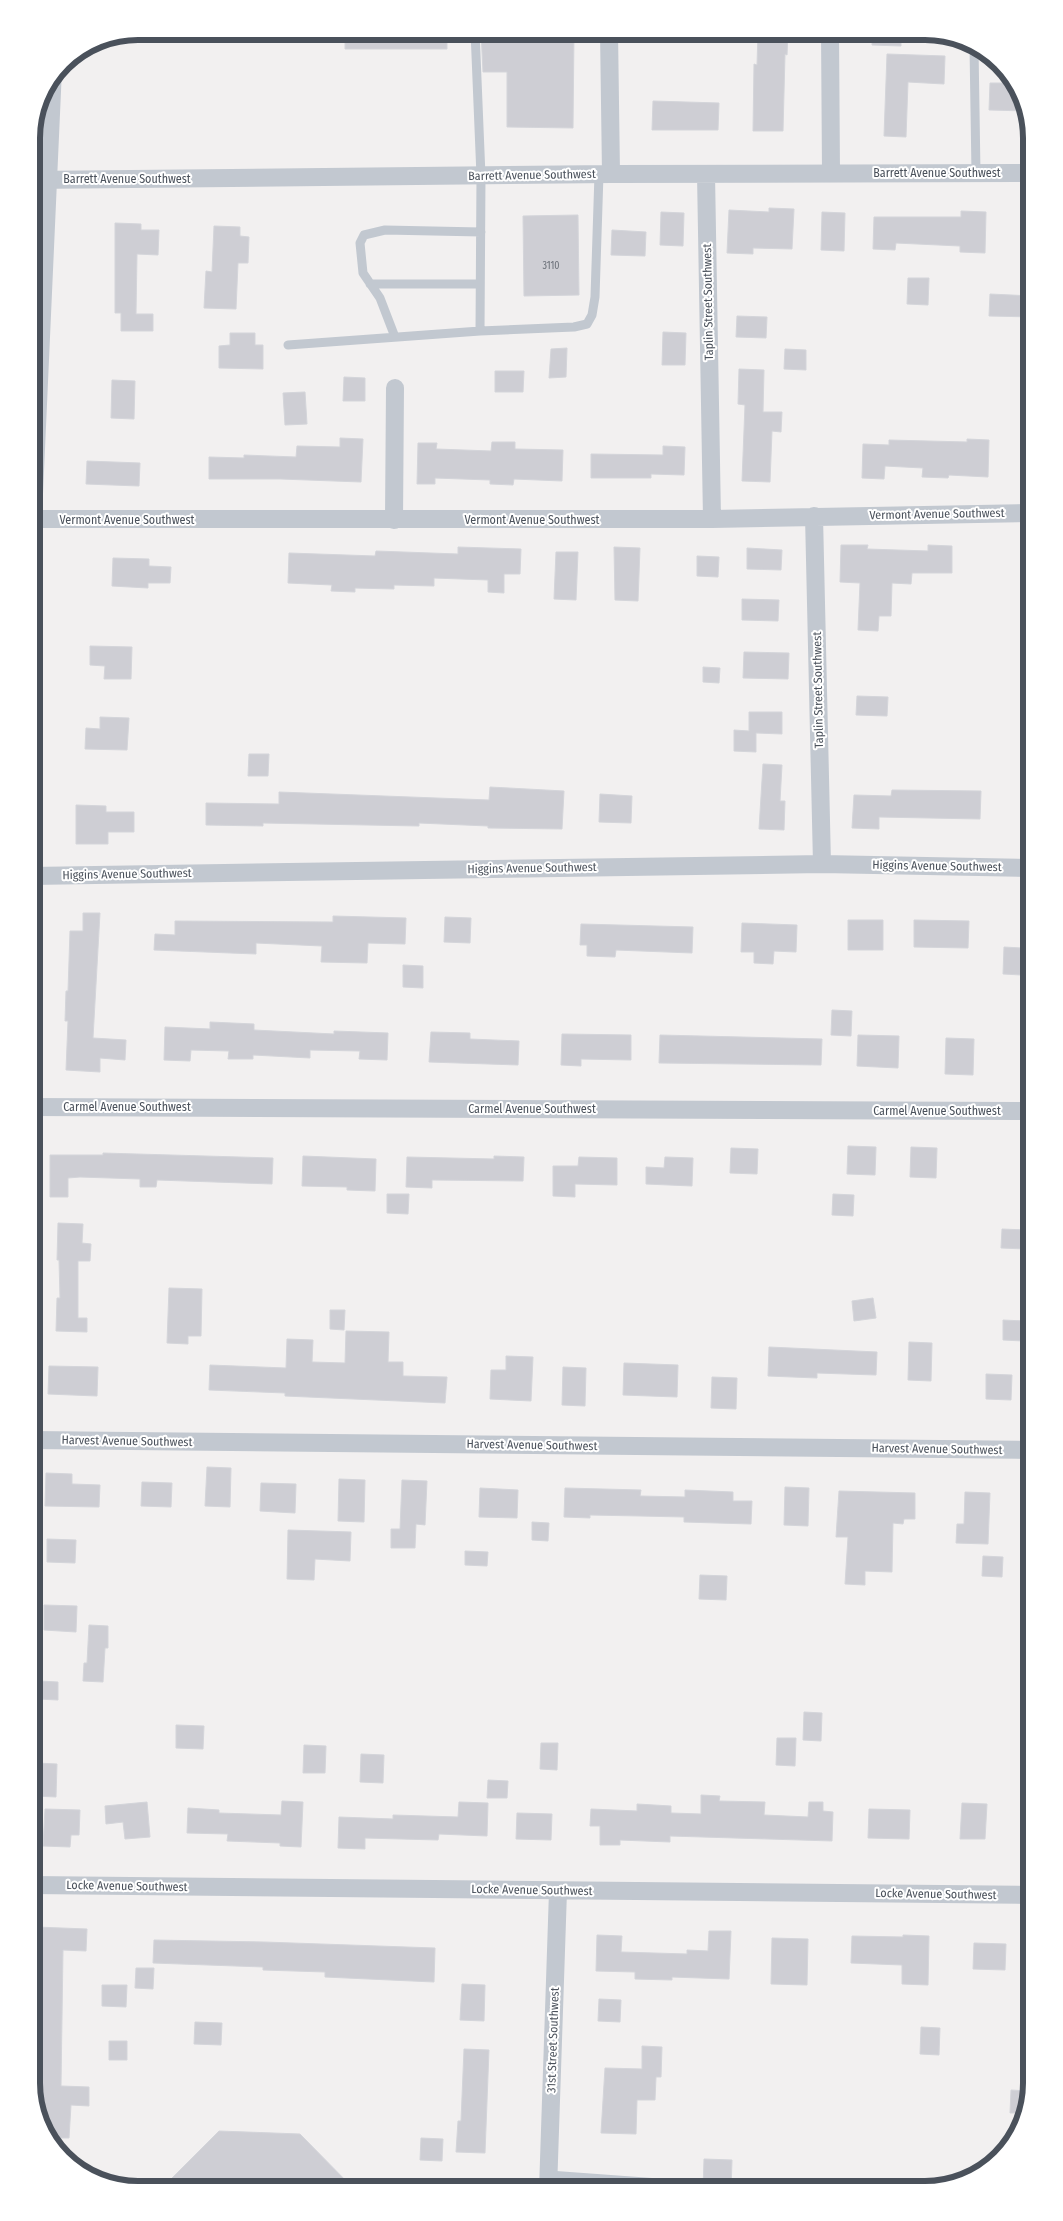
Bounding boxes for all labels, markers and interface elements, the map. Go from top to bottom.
street label: Barrett Avenue Southwest [873,166,1001,180]
street label: Barrett Avenue Southwest [468,167,596,183]
street label: Barrett Avenue Southwest [63,172,191,186]
street label: Taplin Street Southwest [700,244,716,360]
house number: 3110 [542,260,560,272]
street label: Vermont Avenue Southwest [869,506,1005,522]
street label: Vermont Avenue Southwest [59,513,195,527]
street label: Vermont Avenue Southwest [464,513,600,527]
street label: Taplin Street Southwest [810,632,826,748]
street label: Higgins Avenue Southwest [872,858,1002,874]
street label: Higgins Avenue Southwest [467,860,597,876]
street label: Higgins Avenue Southwest [62,866,192,882]
street label: Carmel Avenue Southwest [63,1100,191,1114]
street label: Carmel Avenue Southwest [468,1102,596,1116]
street label: Carmel Avenue Southwest [873,1104,1001,1118]
street label: Harvest Avenue Southwest [61,1433,193,1449]
street label: Harvest Avenue Southwest [466,1437,598,1453]
street label: Harvest Avenue Southwest [871,1441,1003,1457]
street label: Locke Avenue Southwest [66,1878,188,1894]
street label: Locke Avenue Southwest [471,1882,593,1898]
street label: Locke Avenue Southwest [875,1886,997,1902]
street label: 31st Street Southwest [544,1987,562,2093]

